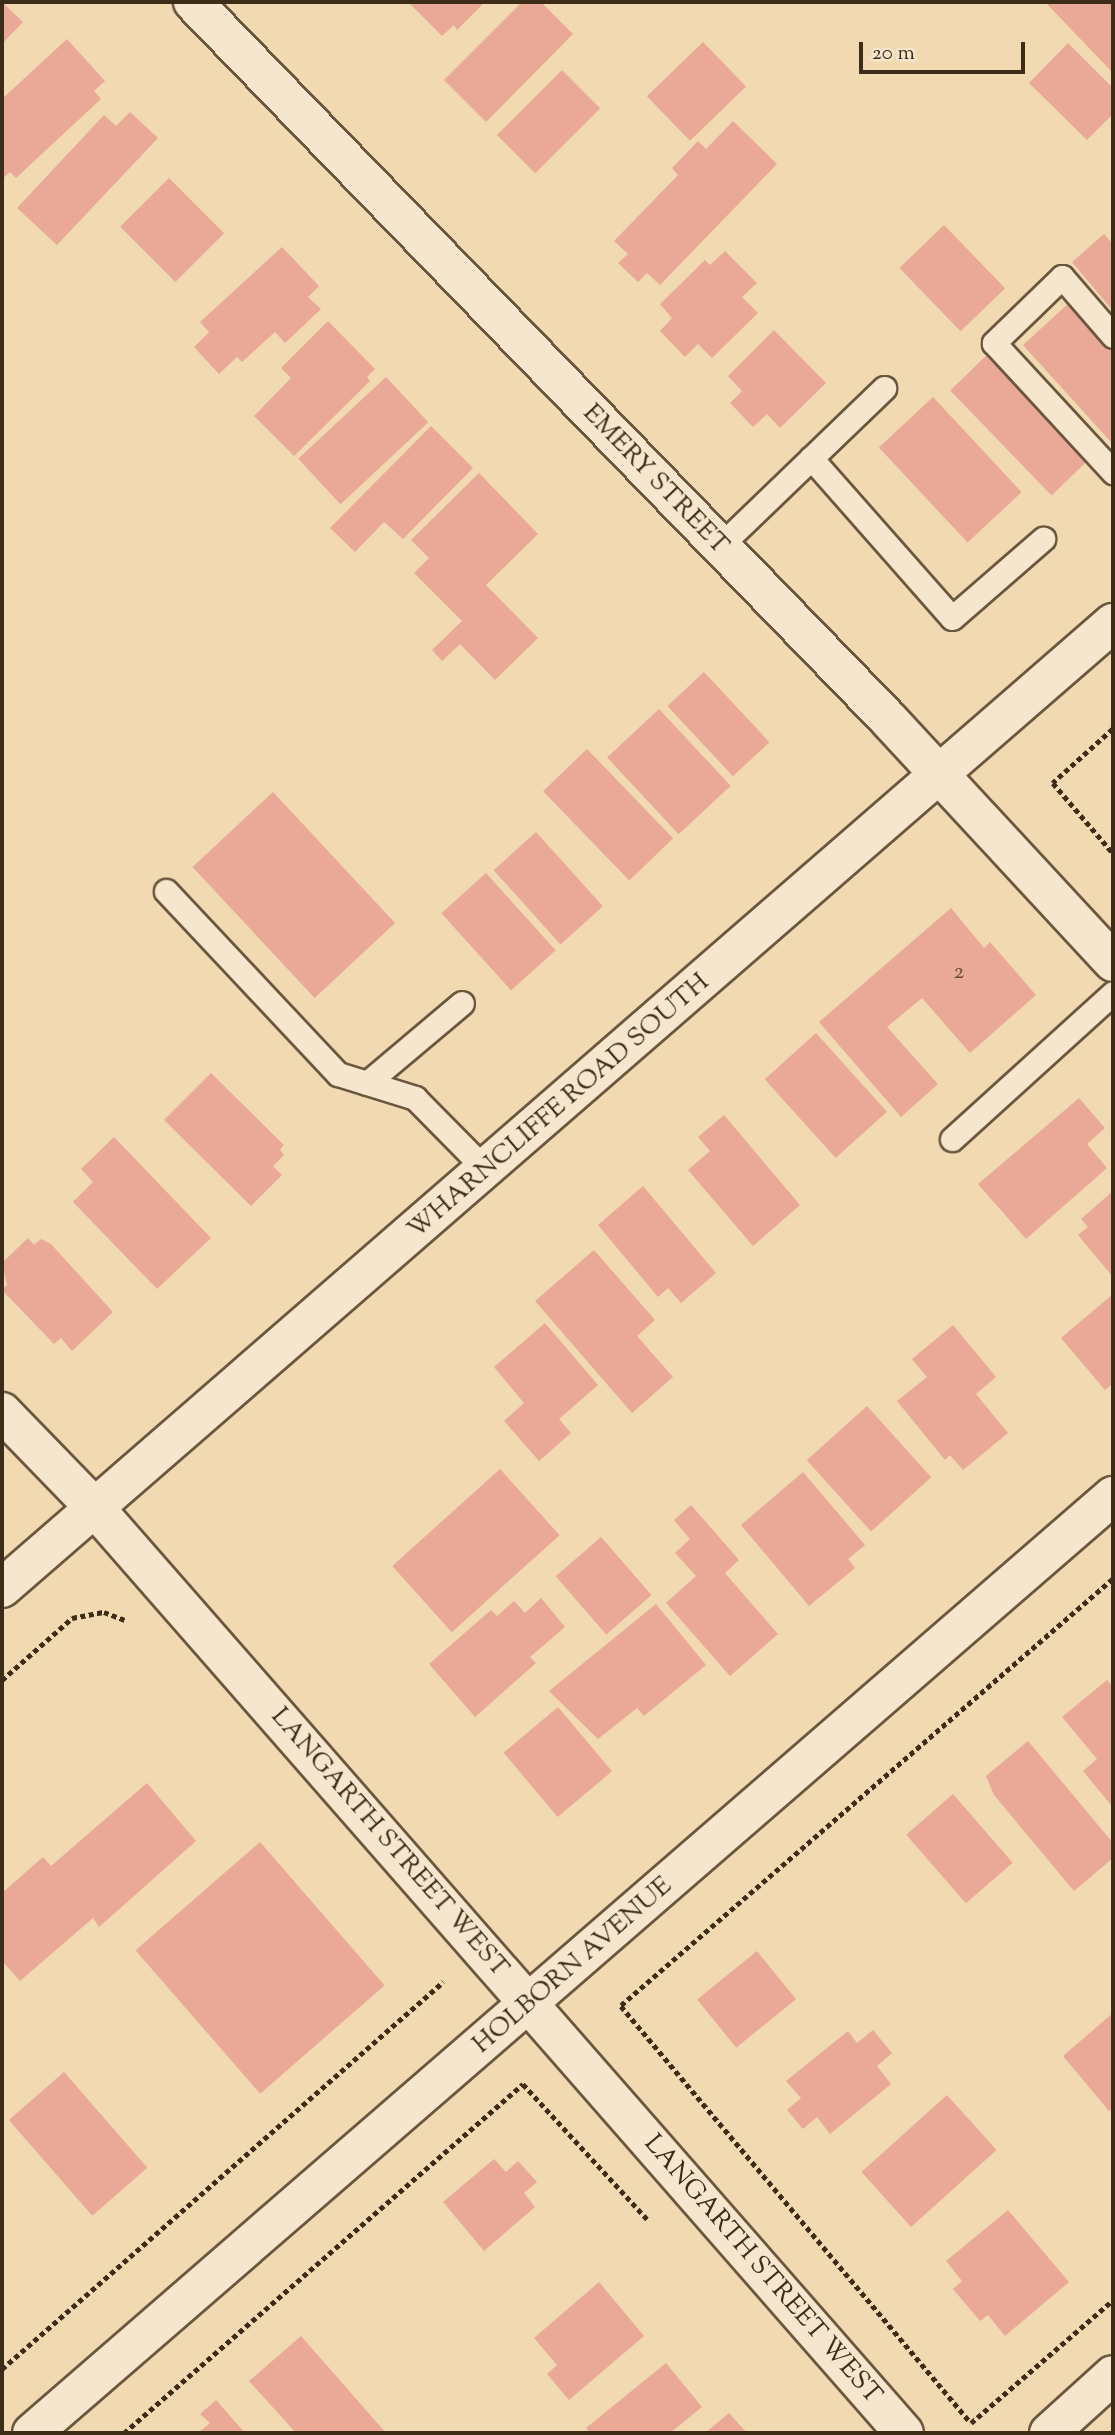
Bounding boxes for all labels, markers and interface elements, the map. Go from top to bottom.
scale bar [863,28,1029,72]
text: 20 m [872,39,915,69]
street label: EMERY STREET [575,398,735,562]
house number: 2 [954,959,964,987]
street label: WHARNCLIFFE ROAD SOUTH [402,968,716,1246]
street label: LANGARTH STREET WEST [264,1702,514,1984]
street label: HOLBORN AVENUE [467,1871,679,2061]
street label: LANGARTH STREET WEST [637,2129,887,2411]

